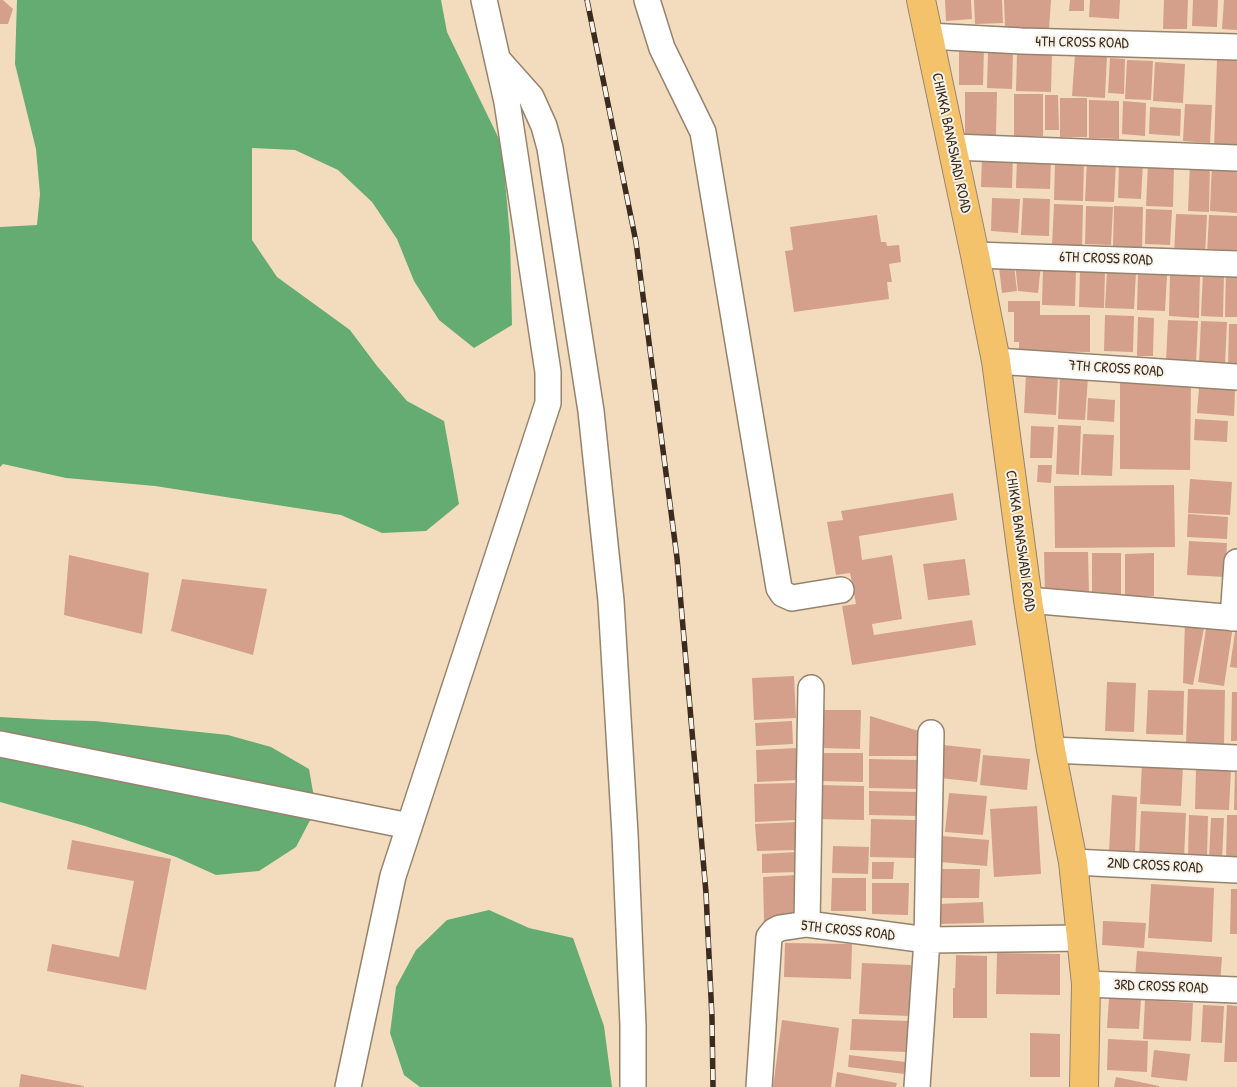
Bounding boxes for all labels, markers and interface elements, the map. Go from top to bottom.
street label: 4TH CROSS ROAD [1035,33,1129,53]
street label: CHIKKA BANASWADI ROAD [927,71,975,215]
street label: 6TH CROSS ROAD [1059,248,1153,270]
street label: 7TH CROSS ROAD [1068,357,1164,381]
street label: CHIKKA BANASWADI ROAD [1001,469,1039,613]
street label: 2ND CROSS ROAD [1107,855,1203,877]
street label: 5TH CROSS ROAD [800,917,896,945]
street label: 3RD CROSS ROAD [1114,976,1208,998]

